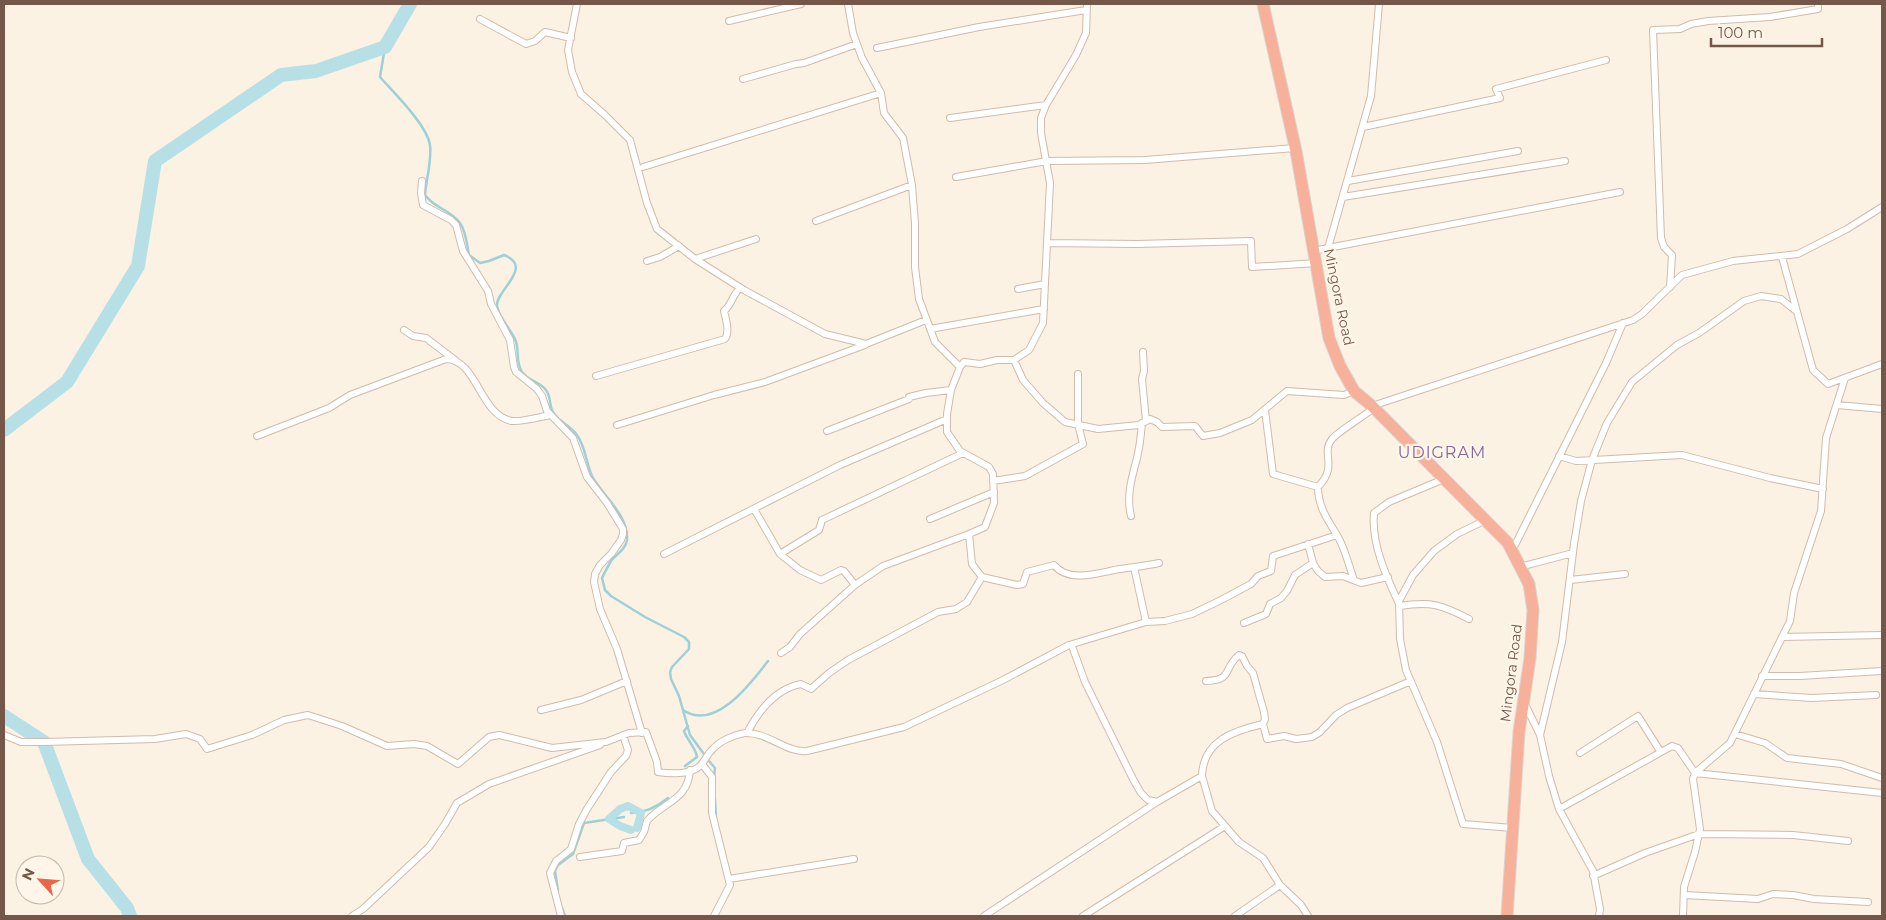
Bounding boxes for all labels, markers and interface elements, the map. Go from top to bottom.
scale bar [1711,15,1822,47]
text: 100 m [1718,23,1763,42]
street label: Mingora Road [1320,247,1358,347]
district label: UDIGRAM [1398,443,1486,462]
street label: Mingora Road [1496,623,1526,723]
north arrow [15,855,65,905]
text: N [18,865,39,883]

